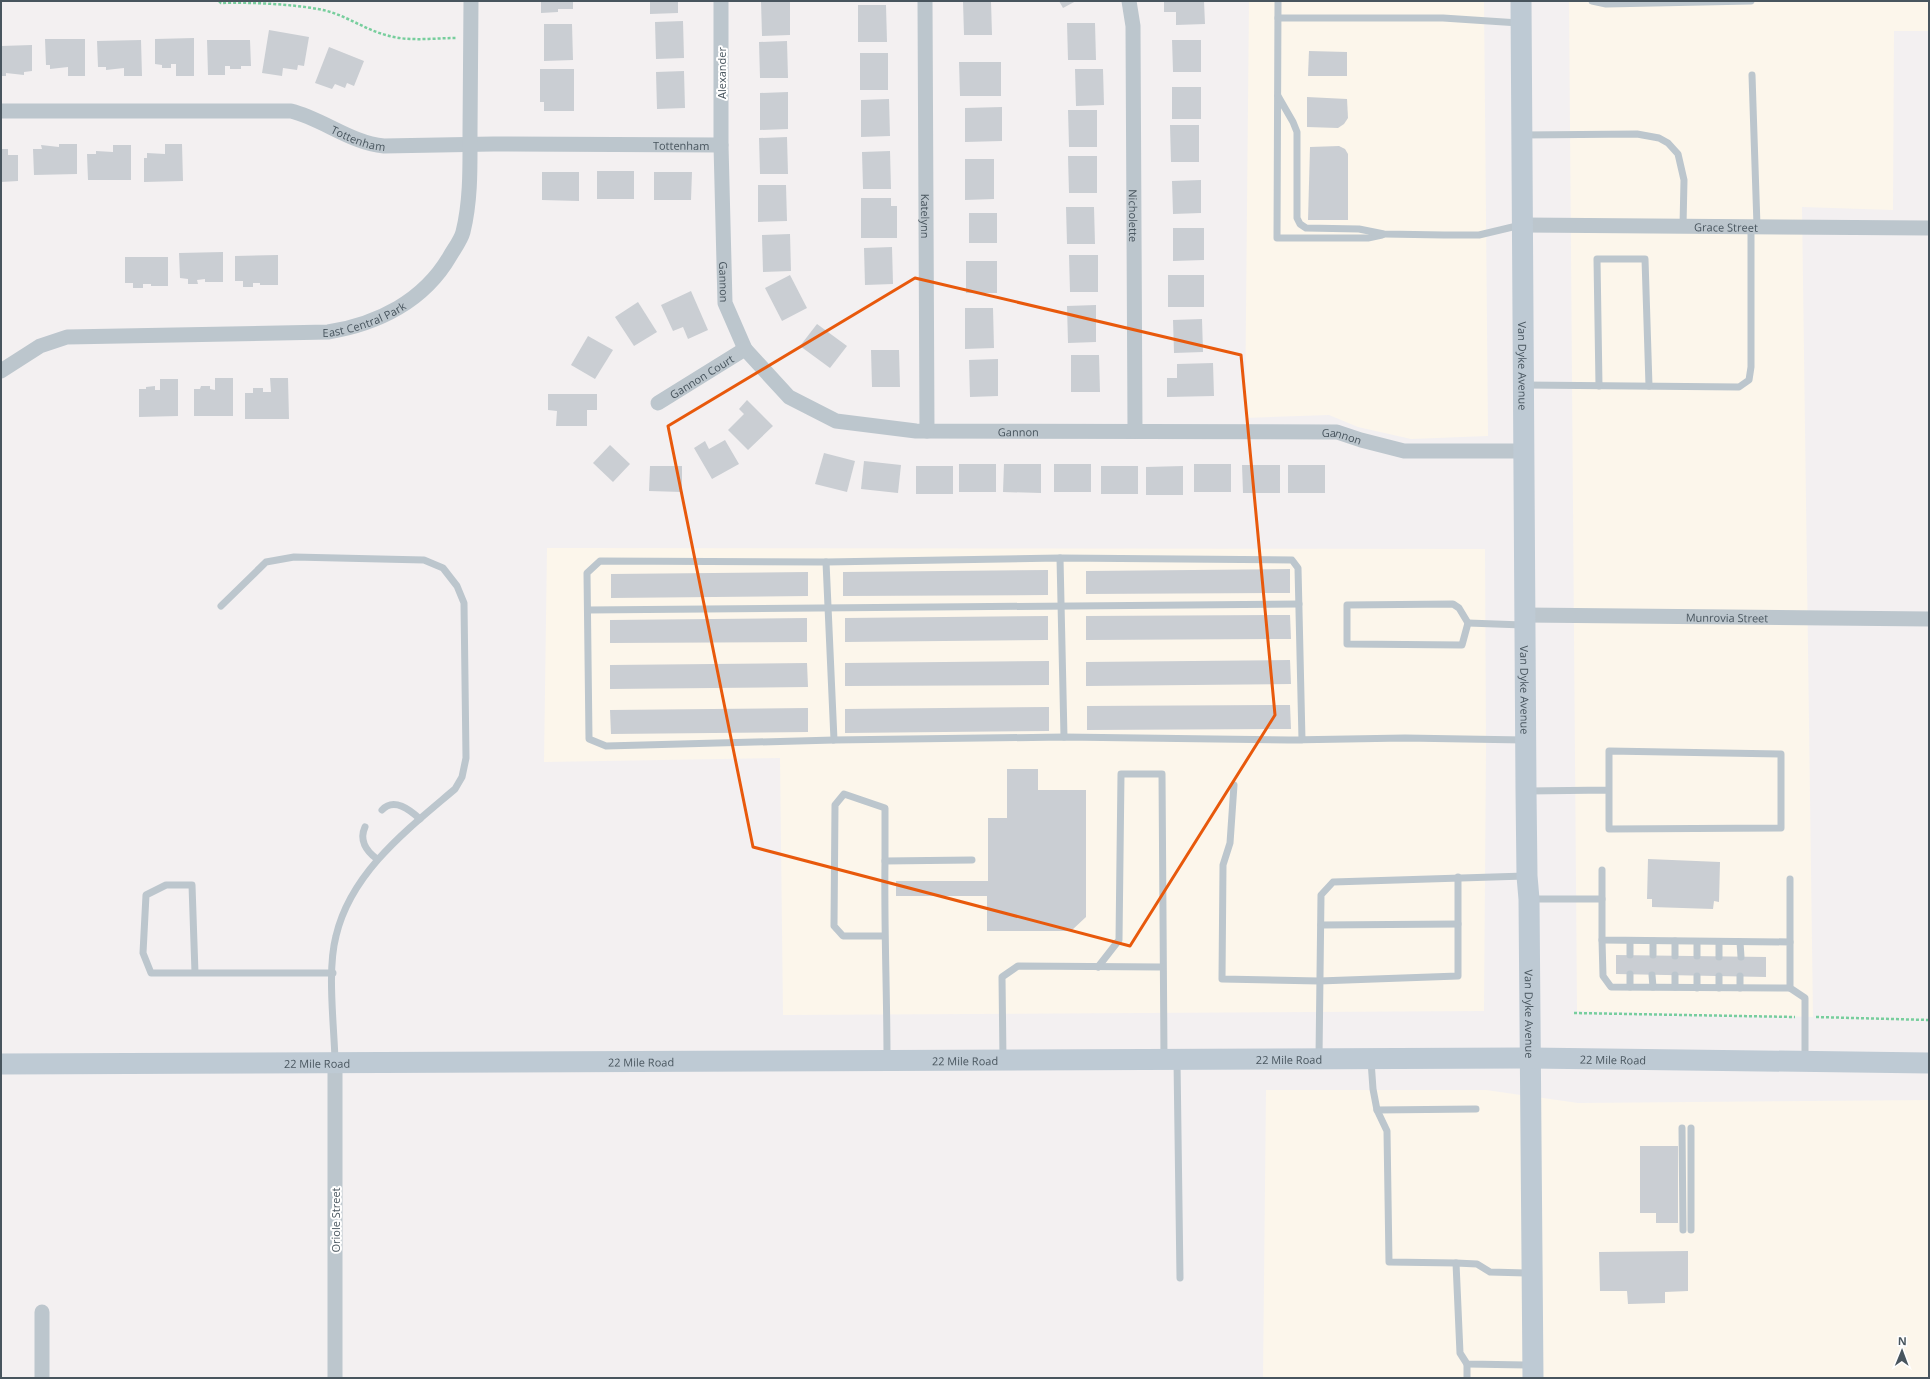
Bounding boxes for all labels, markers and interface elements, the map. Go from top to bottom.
street label: Alexander [714,47,729,99]
street label: Tottenham [329,121,386,154]
street label: Tottenham [653,137,709,152]
street label: Nicholette [1126,189,1142,242]
street label: Katelynn [918,194,934,238]
street label: Grace Street [1694,219,1758,234]
street label: Gannon [716,261,732,303]
street label: East Central Park [322,298,408,340]
street label: Van Dyke Avenue [1516,321,1531,411]
street label: Gannon Court [667,351,736,402]
street label: Gannon [998,424,1039,439]
street label: Gannon [1322,424,1364,447]
street label: Munrovia Street [1686,609,1768,625]
street label: Van Dyke Avenue [1518,645,1533,735]
street label: Van Dyke Avenue [1522,969,1538,1058]
street label: 22 Mile Road [1256,1051,1322,1067]
street label: 22 Mile Road [1580,1051,1646,1067]
street label: 22 Mile Road [932,1053,998,1068]
street label: 22 Mile Road [608,1054,674,1069]
street label: 22 Mile Road [284,1055,350,1070]
street label: Oriole Street [328,1187,343,1252]
north arrow [1882,1331,1922,1371]
text: N [1898,1333,1907,1348]

